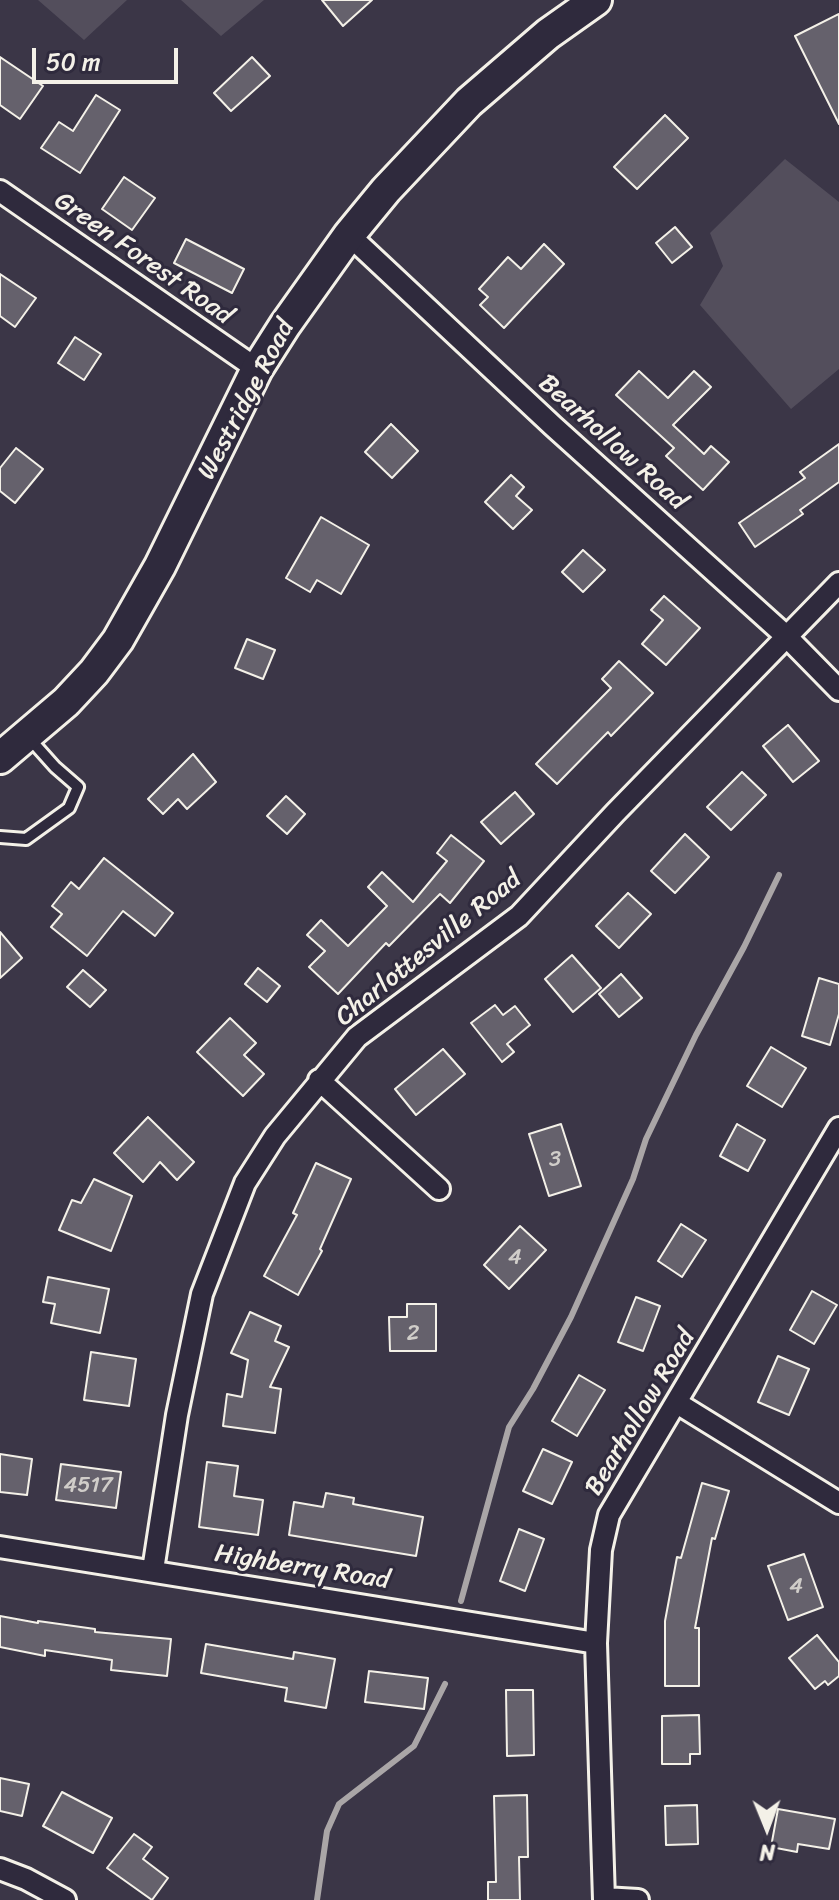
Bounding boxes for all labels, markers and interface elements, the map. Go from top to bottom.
scale bar [36,32,182,82]
text: 50 m [46,41,101,83]
street label: Green Forest Road [48,186,238,332]
street label: Westridge Road [192,315,302,485]
street label: Bearhollow Road [532,368,692,518]
street label: Charlottesville Road [330,864,528,1034]
house number: 3 [549,1147,561,1173]
house number: 4 [508,1245,522,1271]
house number: 2 [407,1321,419,1347]
street label: Bearhollow Road [579,1324,703,1502]
house number: 4517 [63,1473,113,1499]
street label: Highberry Road [212,1539,392,1597]
house number: 4 [789,1574,803,1600]
north arrow [727,1788,807,1868]
text: N [759,1833,775,1872]

